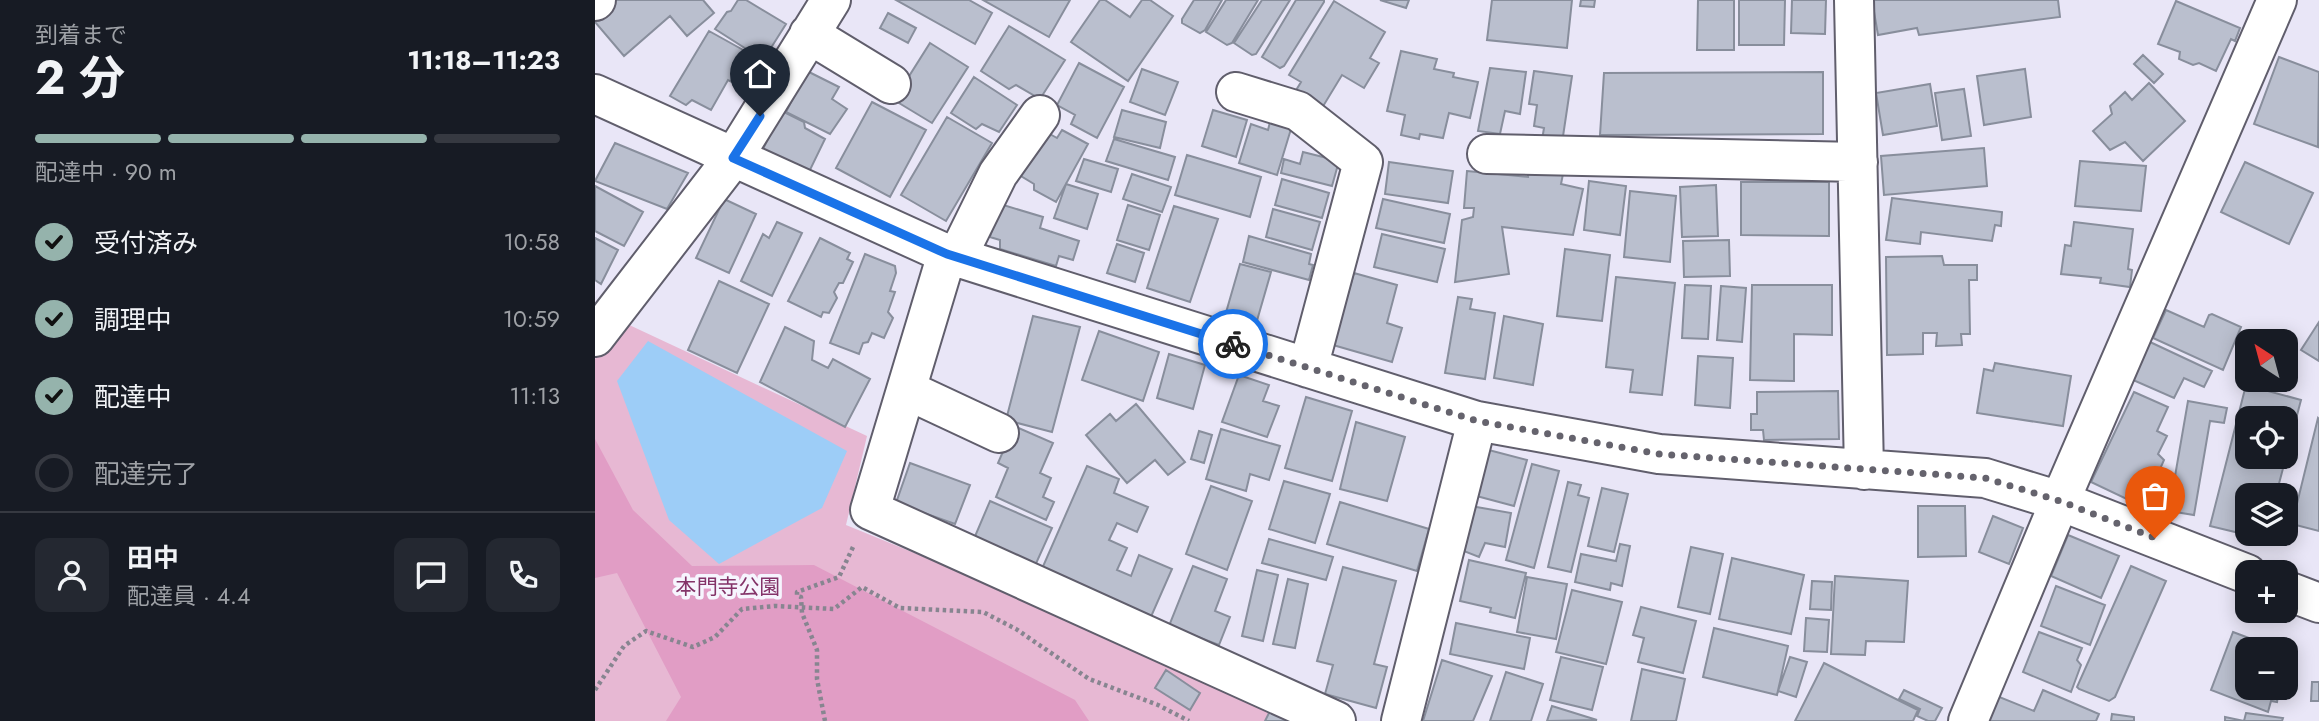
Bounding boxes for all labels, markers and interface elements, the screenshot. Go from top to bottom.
text: 到着まで [35,18,127,52]
text: 11:18–11:23 [407,41,560,79]
pin [730,44,790,116]
text: 2 分 [35,45,125,111]
icon: home [741,55,779,93]
text: 配達中 · 90 m [35,155,177,189]
icon: check [35,223,73,261]
text: 受付済み [94,224,198,262]
text: 10:58 [503,225,560,259]
icon: check [35,300,73,338]
text: 調理中 [94,301,172,339]
text: 10:59 [503,302,560,336]
courier [1198,309,1268,379]
icon: bike [1214,325,1252,363]
north arrow [2235,329,2298,392]
map controls [2235,329,2298,700]
icon: check [35,377,73,415]
text: 配達中 [94,378,172,416]
text: 11:13 [509,379,560,413]
button: locate [2235,406,2298,469]
text: 配達完了 [94,455,198,493]
pin [2125,466,2185,538]
icon: bag [2136,477,2174,515]
button: layers [2235,483,2298,546]
button: person [35,538,109,612]
button: chat [394,538,468,612]
button: phone [486,538,560,612]
text: 田中 [127,539,179,577]
button: + [2235,560,2298,623]
park label: 本門寺公園 [676,572,781,602]
text: 配達員 · 4.4 [127,579,250,613]
button: − [2235,637,2298,700]

